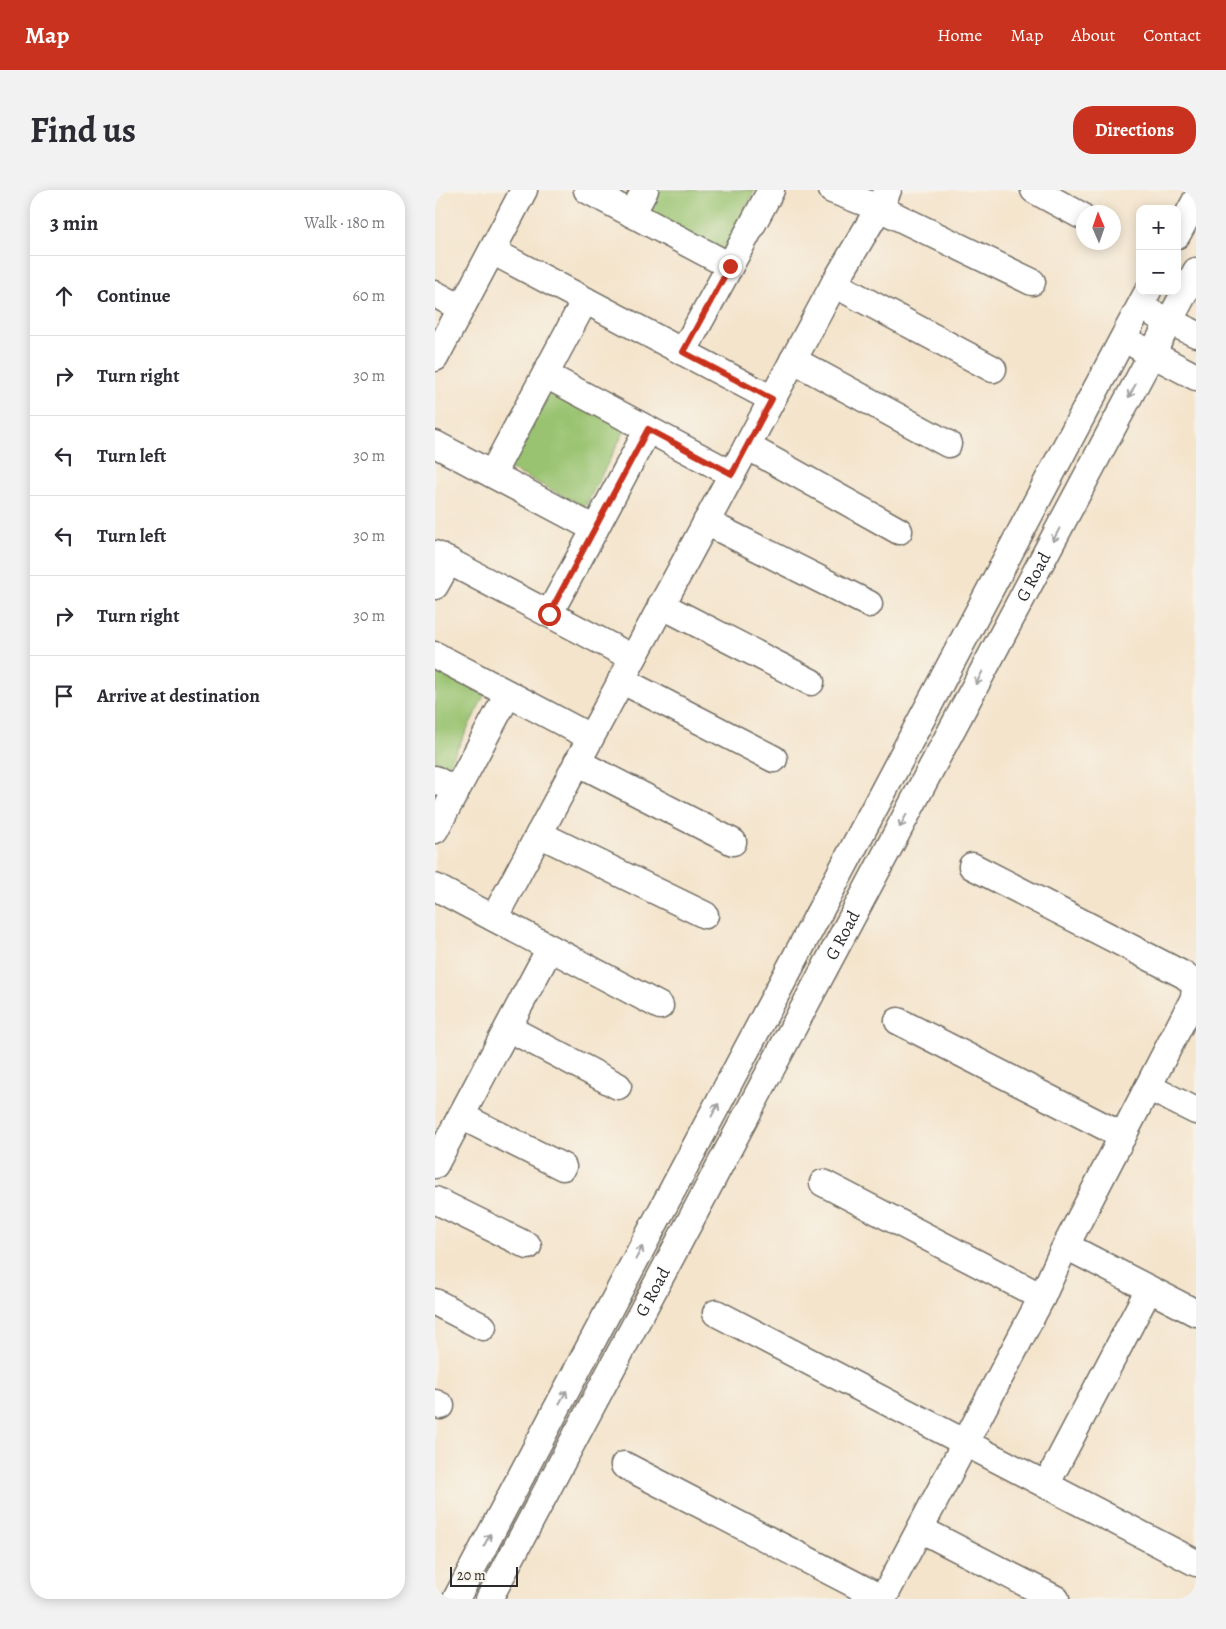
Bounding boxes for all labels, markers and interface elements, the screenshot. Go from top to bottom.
text: Map [25,19,69,51]
text: Home [937,23,982,47]
text: Map [1010,23,1043,47]
text: About [1071,23,1115,47]
text: Contact [1143,23,1201,47]
text: Find us [30,106,136,154]
button: Directions [1073,106,1196,154]
north arrow [1076,205,1121,250]
map controls [1136,205,1181,295]
button: + [1136,205,1181,250]
text: 3 min [50,209,98,237]
text: Walk · 180 m [304,212,385,234]
button: − [1136,250,1181,295]
route end [719,255,742,278]
icon: ahead [50,282,78,310]
text: Continue [97,283,171,309]
text: 60 m [353,285,385,307]
icon: right [50,362,78,390]
text: Turn right [97,363,179,389]
text: 30 m [353,365,385,387]
one-way arrow [1127,384,1137,399]
icon: left [50,442,78,470]
text: Turn left [97,443,166,469]
text: 30 m [353,445,385,467]
icon: left [50,522,78,550]
text: Turn left [97,523,166,549]
text: 30 m [353,525,385,547]
one-way arrow [1051,527,1061,542]
street label: G Road [1010,547,1056,606]
icon: right [50,602,78,630]
text: Turn right [97,603,179,629]
route start [538,603,561,626]
text: 30 m [353,605,385,627]
one-way arrow [974,670,983,685]
icon: arrive [50,682,78,710]
text: Arrive at destination [97,683,260,709]
one-way arrow [898,814,908,829]
street label: G Road [819,906,866,964]
one-way arrow [710,1102,720,1117]
one-way arrow [635,1246,644,1261]
street label: G Road [629,1262,676,1321]
one-way arrow [559,1390,568,1405]
one-way arrow [482,1533,492,1548]
scale bar [450,1564,517,1587]
text: 20 m [457,1566,486,1585]

